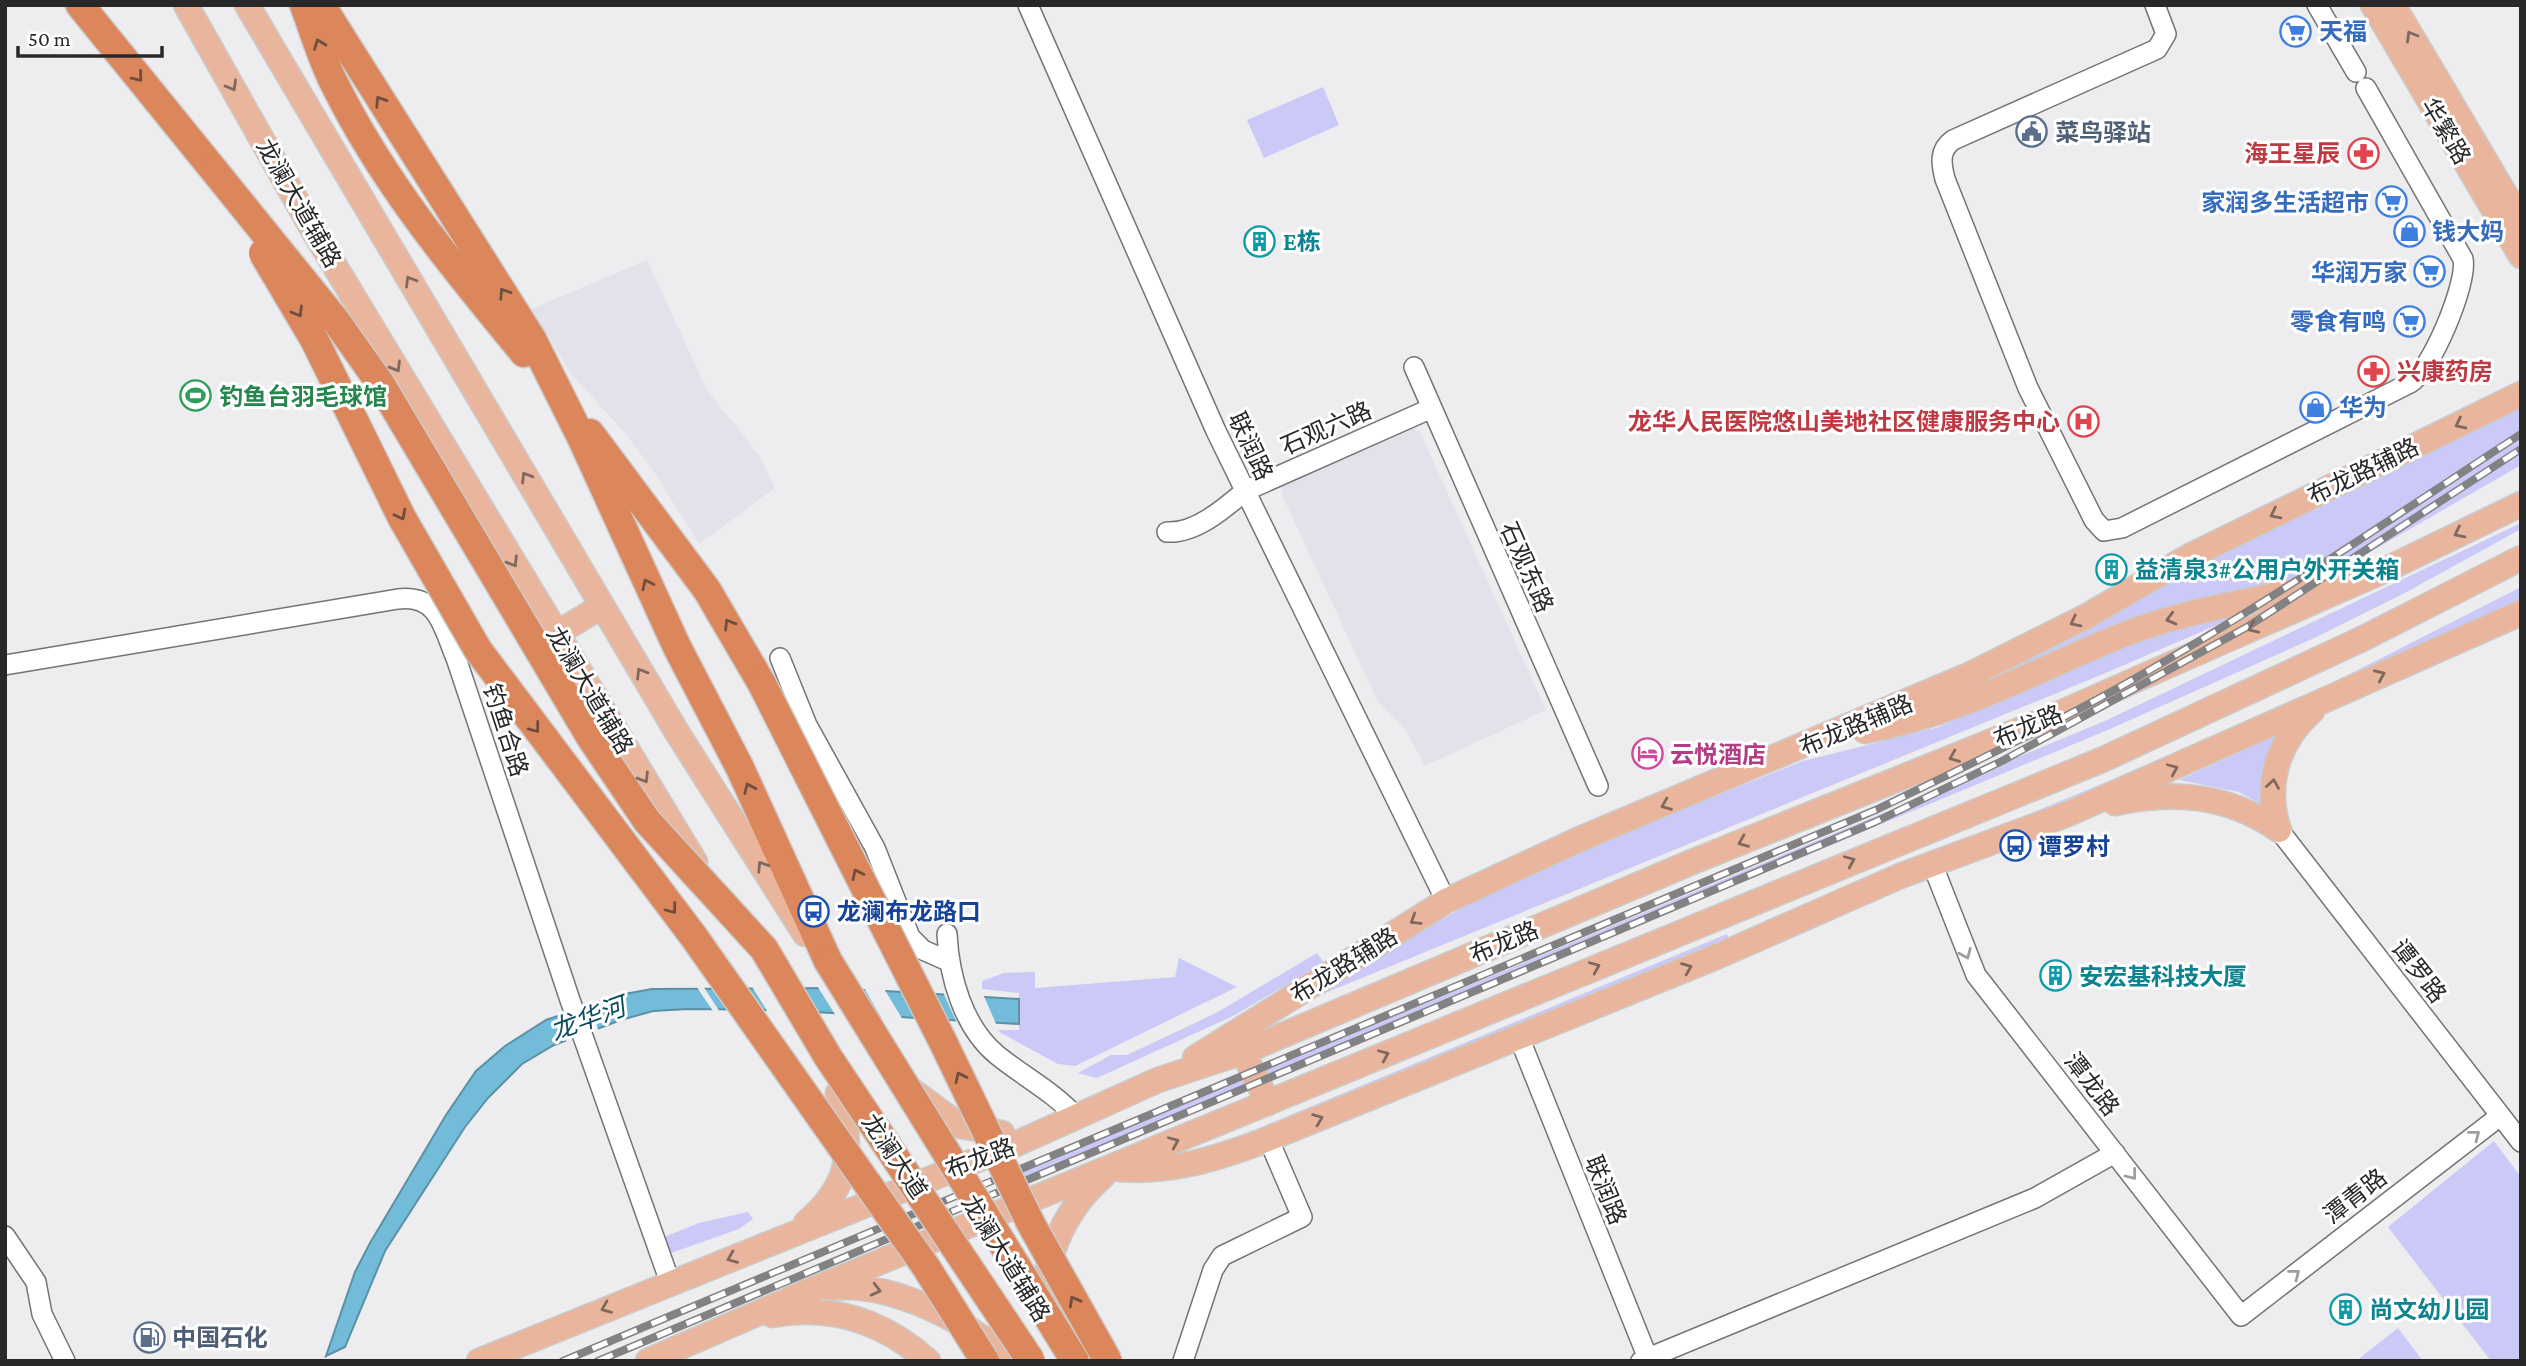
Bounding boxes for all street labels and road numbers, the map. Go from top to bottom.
street label: 华繁路 [2416,93,2476,169]
street label: 龙澜大道辅路 [251,134,347,272]
street label: 石观六路 [1277,396,1375,460]
street label: 联润路 [1224,408,1278,484]
street label: 布龙路辅路 [2303,433,2423,509]
street label: 石观东路 [1495,518,1559,616]
street label: 龙澜大道辅路 [541,621,639,759]
street label: 钓鱼合路 [478,680,534,780]
street label: 布龙路辅路 [1795,689,1917,761]
street label: 布龙路 [1990,700,2066,752]
street label: 布龙路 [1466,916,1542,968]
street label: 布龙路辅路 [1286,922,1402,1008]
street label: 谭罗路 [2386,934,2452,1008]
street label: 潭龙路 [2059,1047,2125,1121]
street label: 龙澜大道 [857,1109,933,1203]
street label: 布龙路 [942,1132,1018,1184]
street label: 联润路 [1580,1152,1632,1228]
street label: 潭青路 [2318,1163,2392,1229]
street label: 龙澜大道辅路 [956,1190,1056,1326]

